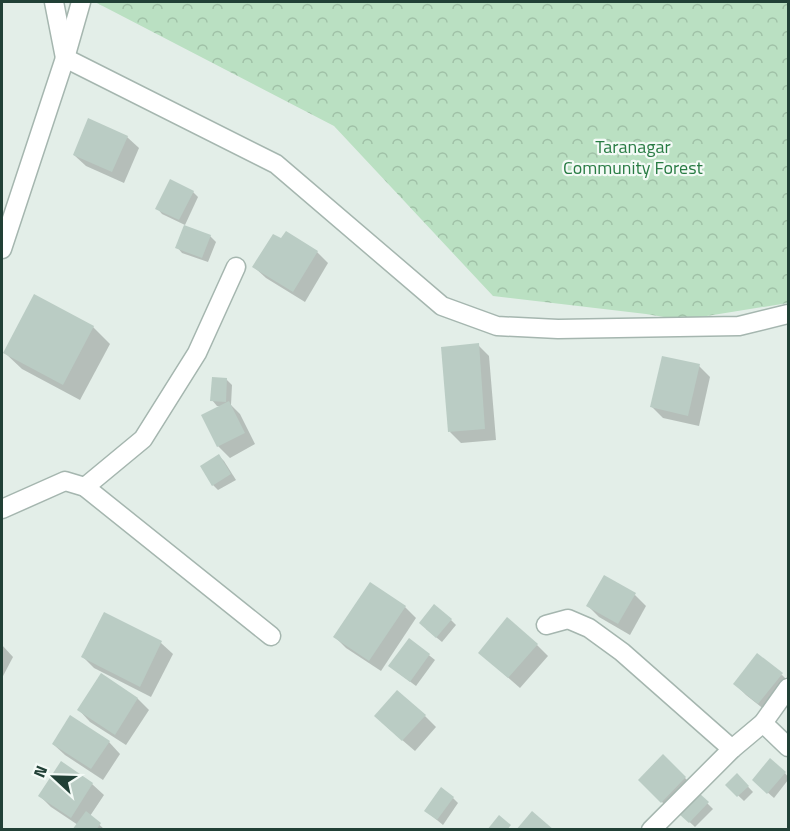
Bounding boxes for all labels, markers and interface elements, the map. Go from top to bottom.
park label: Taranagar Community Forest [563,133,704,181]
north arrow [24,747,84,807]
text: N [27,762,53,781]

